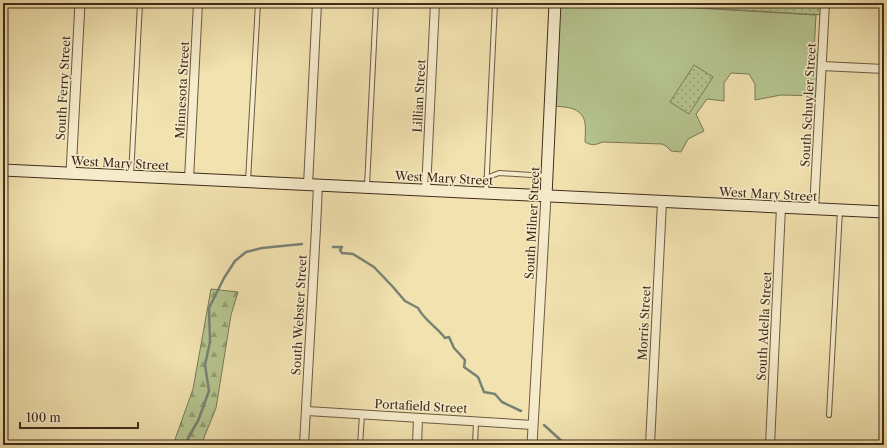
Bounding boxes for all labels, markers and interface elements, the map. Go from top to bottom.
street label: South Ferry Street [53,35,73,141]
street label: Minnesota Street [172,40,192,139]
street label: South Schuyler Street [797,42,819,167]
street label: Lillian Street [410,58,428,133]
street label: West Mary Street [69,153,170,173]
street label: South Milner Street [522,166,542,280]
street label: West Mary Street [393,168,494,188]
street label: West Mary Street [717,184,818,204]
street label: South Webster Street [288,254,310,376]
street label: South Adella Street [754,270,774,381]
street label: Morris Street [635,284,654,361]
street label: Portafield Street [374,396,469,416]
scale bar [20,404,138,430]
text: 100 m [26,410,61,425]

